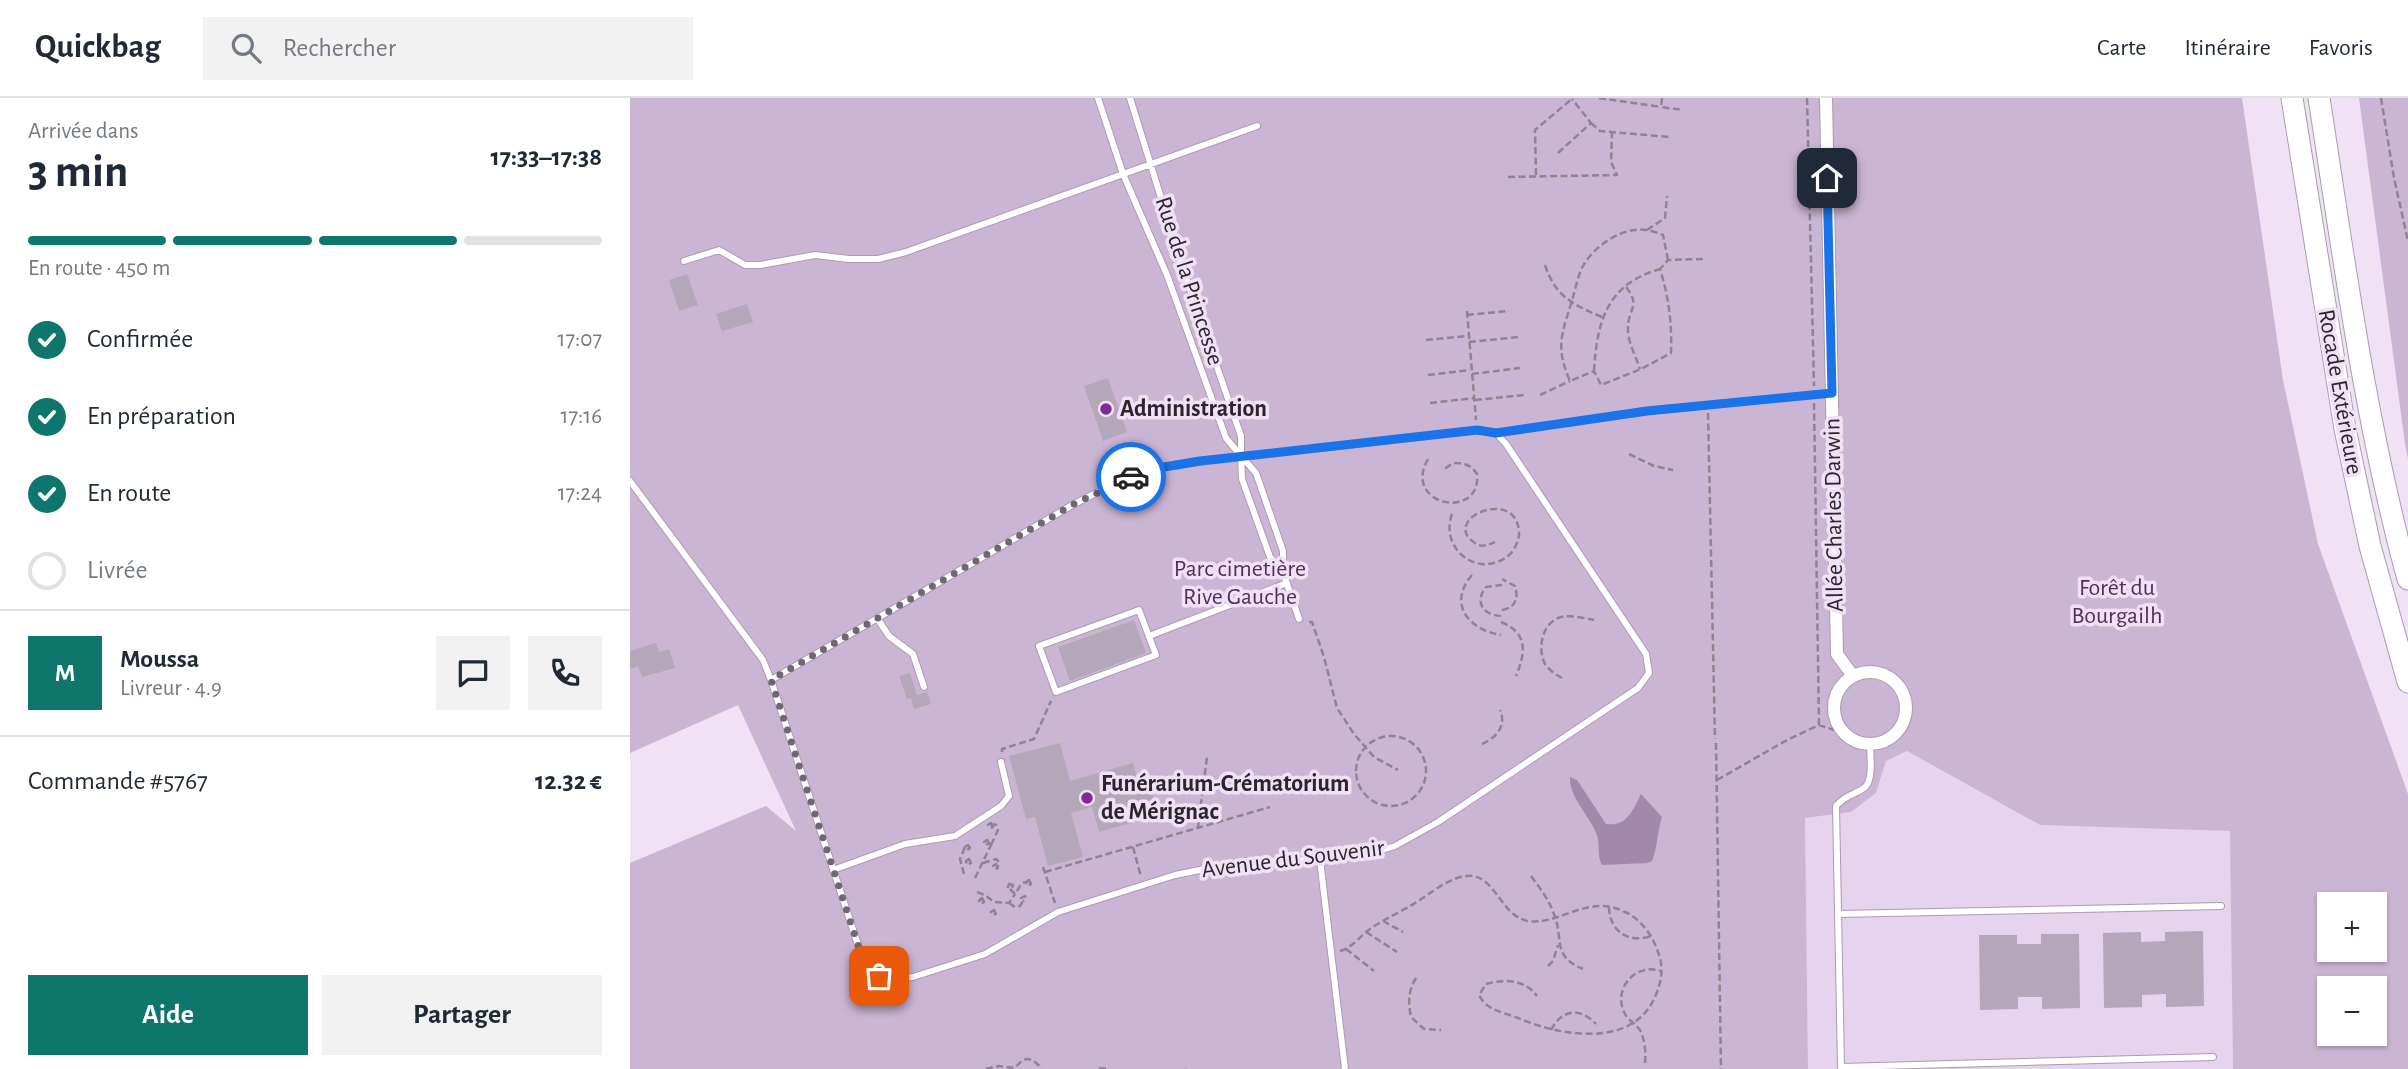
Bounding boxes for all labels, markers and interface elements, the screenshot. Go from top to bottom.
search box [203,17,693,80]
icon: search [227,29,265,67]
text: Quickbag [35,31,161,64]
text: Rechercher [283,35,396,61]
text: Carte [2097,36,2146,60]
text: Itinéraire [2184,36,2271,60]
text: Favoris [2309,36,2373,60]
text: Arrivée dans [28,120,139,143]
text: 17:33–17:38 [490,144,602,170]
pin [1797,148,1857,208]
text: 3 min [28,149,128,195]
icon: home [1808,159,1846,197]
street label: Rue de la Princesse [1150,194,1228,368]
text: En route · 450 m [28,257,170,280]
street label: Rocade Extérieure [2314,307,2366,477]
icon: check [28,321,66,359]
text: Confirmée [87,326,193,352]
text: 17:07 [557,328,602,351]
place label: Administration [1120,397,1267,421]
icon: check [28,398,66,436]
marker: Administration [1098,401,1114,417]
text: En préparation [87,403,236,429]
text: 17:16 [561,405,602,428]
street label: Allée Charles Darwin [1820,418,1848,612]
courier [1096,442,1166,512]
icon: car [1112,458,1150,496]
icon: check [28,475,66,513]
text: En route [87,480,171,506]
text: 17:24 [558,482,602,505]
text: Livrée [87,557,147,583]
park label: Parc cimetière Rive Gauche [1174,557,1306,609]
park label: Forêt du Bourgailh [2072,576,2162,628]
button: chat [436,636,510,710]
button: phone [528,636,602,710]
text: Moussa [120,646,199,672]
text: M [55,660,75,686]
text: Livreur · 4.9 [120,677,222,700]
text: Commande #5767 [28,768,208,794]
text: 12.32 € [535,768,602,794]
place label: Funérarium-Crématorium de Mérignac [1101,772,1349,824]
marker: Funérarium-Crématorium de Mérignac [1079,790,1095,806]
street label: Avenue du Souvenir [1200,836,1386,882]
map controls [2317,892,2387,1046]
button: + [2317,892,2387,962]
pin [849,946,909,1006]
icon: bag [860,957,898,995]
button: Aide [28,975,308,1055]
button: Partager [322,975,602,1055]
button: − [2317,976,2387,1046]

